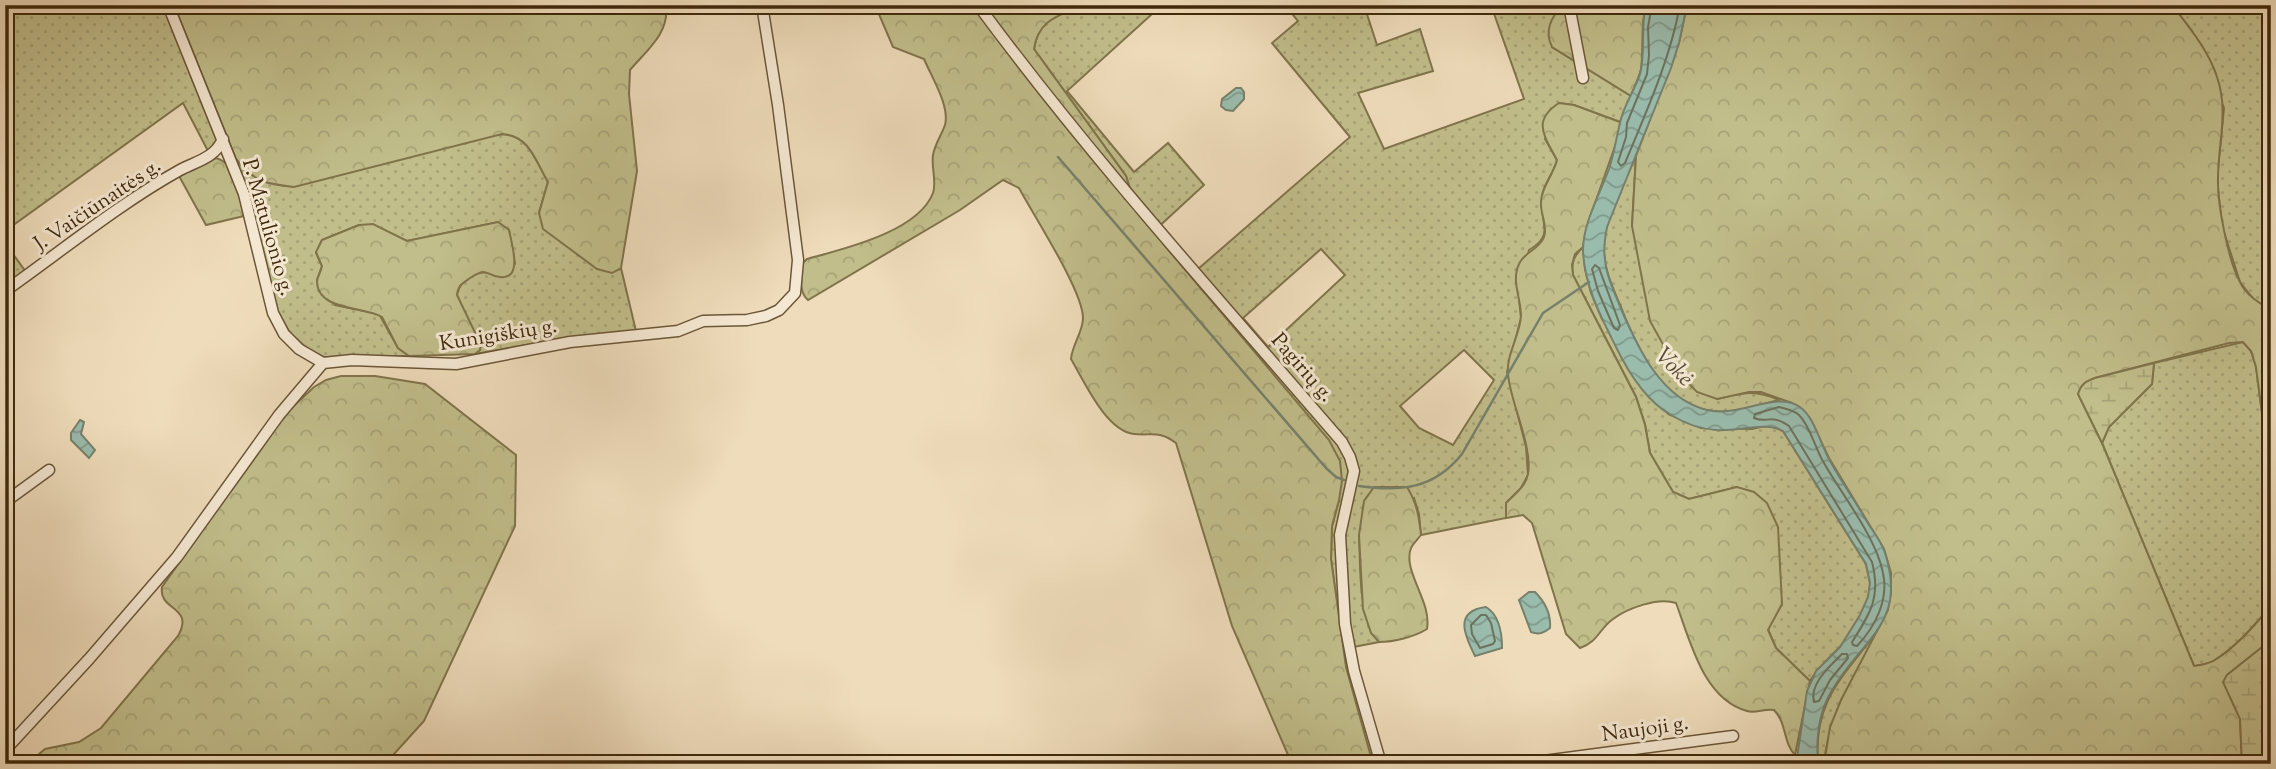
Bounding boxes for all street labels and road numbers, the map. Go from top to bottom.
street label: J. Vaičiūnaitės g. [28,152,168,260]
street label: P. Matulionio g. [233,156,301,300]
street label: Kunigiškių g. [437,312,559,360]
street label: Pagirių g. [1263,327,1340,409]
street label: Naujoji g. [1600,709,1691,751]

